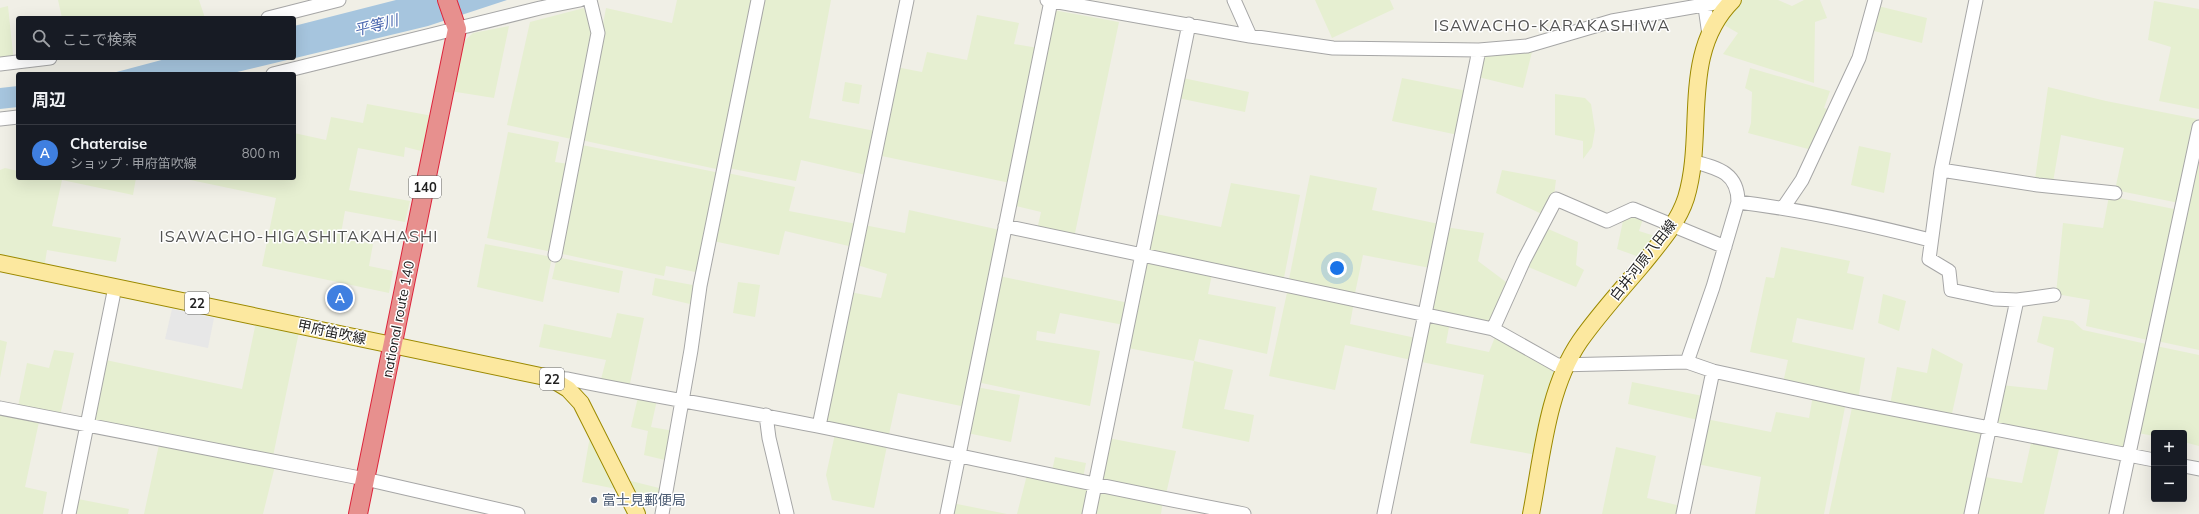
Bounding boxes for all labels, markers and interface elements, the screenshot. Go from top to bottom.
water label: 平等川 [352,10,402,40]
district label: ISAWACHO-KARAKASHIWA [1434,15,1670,35]
search box [16,16,296,60]
icon: search [30,27,52,49]
text: ここで検索 [62,30,137,49]
text: 周辺 [32,89,66,110]
text: Chateraise [70,134,147,153]
text: A [40,145,50,161]
text: 800 m [242,145,280,161]
text: ショップ · 甲府笛吹線 [70,155,197,171]
road number: 140 [409,176,441,198]
street label: 白井河原八田線 [1606,216,1680,304]
district label: ISAWACHO-HIGASHITAKAHASHI [160,226,438,246]
your location [1327,258,1347,278]
street label: national route 140 [378,259,418,379]
pin: A [327,283,353,313]
road number: 22 [185,292,209,314]
street label: 甲府笛吹線 [296,316,368,348]
road number: 22 [540,368,564,390]
map controls [2151,430,2187,502]
button: + [2151,430,2187,466]
button: − [2151,466,2187,502]
place label: 富士見郵便局 [602,491,686,509]
marker: 富士見郵便局 [589,495,599,505]

